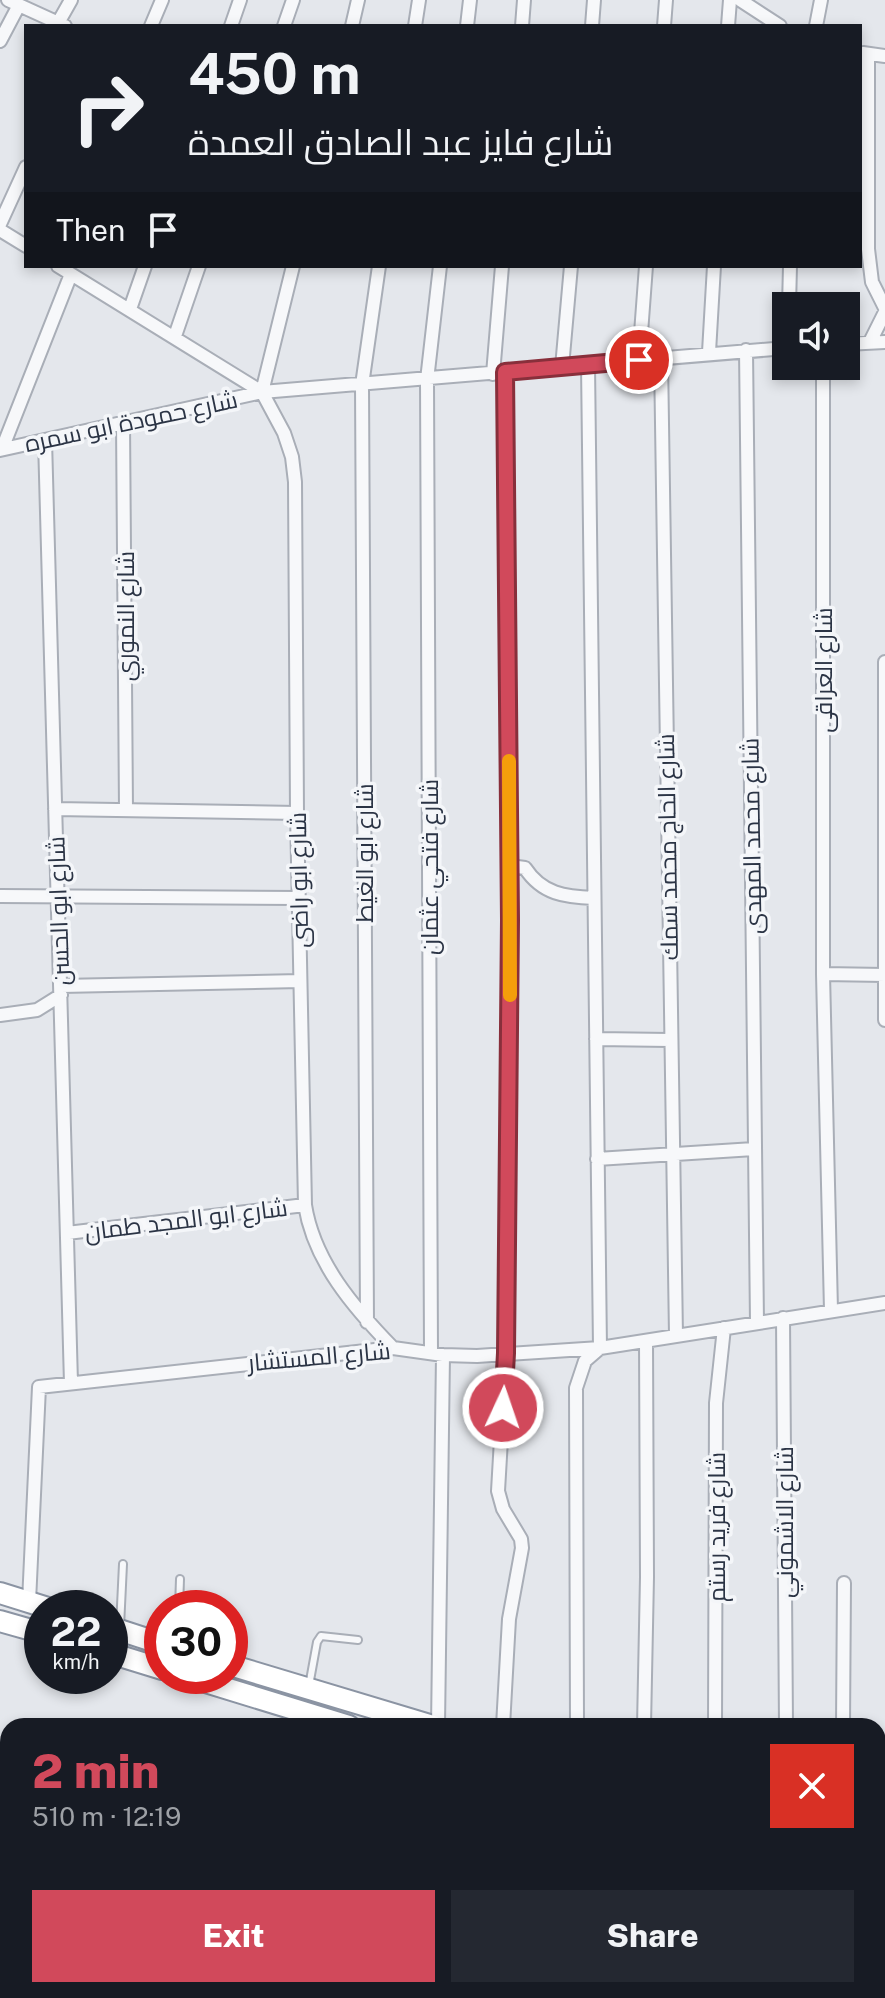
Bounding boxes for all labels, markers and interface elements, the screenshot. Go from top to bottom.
text: 450 m [188,41,361,107]
icon: right [56,56,160,160]
text: شارع فايز عبد الصادق العمدة [188,121,613,163]
icon: arrive [141,208,185,252]
text: Then [56,212,125,248]
map controls [772,292,860,380]
button: sound [772,292,860,380]
pin [605,326,673,394]
icon: arrive [617,338,661,382]
street label: شارع حمودة ابو سمره [22,385,241,460]
street label: شارع النموري [111,551,144,681]
street label: شارع العراقى [809,607,840,733]
street label: شارع الحاج محمد سمك [651,733,686,961]
street label: شارع محمد المهدى [735,737,770,934]
street label: شارع فتحي عثمان [415,779,449,955]
street label: شارع ابو الغيط [350,783,381,923]
street label: شارع ابو راضى [283,812,316,948]
street label: شارع ابو الحسن [41,836,78,986]
street label: شارع ابو المجد طمان [83,1193,290,1248]
street label: شارع المستشار [244,1336,392,1379]
position arrow [461,1366,545,1450]
street label: شارع الاشموني [770,1446,804,1598]
street label: شارع فريد رستم [702,1452,733,1602]
speed limit sign: 30 [144,1590,248,1694]
text: 22 [51,1608,101,1655]
text: km/h [52,1650,100,1674]
text: 2 min [32,1742,160,1799]
button: close [770,1744,854,1828]
text: 510 m · 12:19 [32,1801,181,1832]
button: Exit [32,1890,435,1982]
button: Share [451,1890,854,1982]

